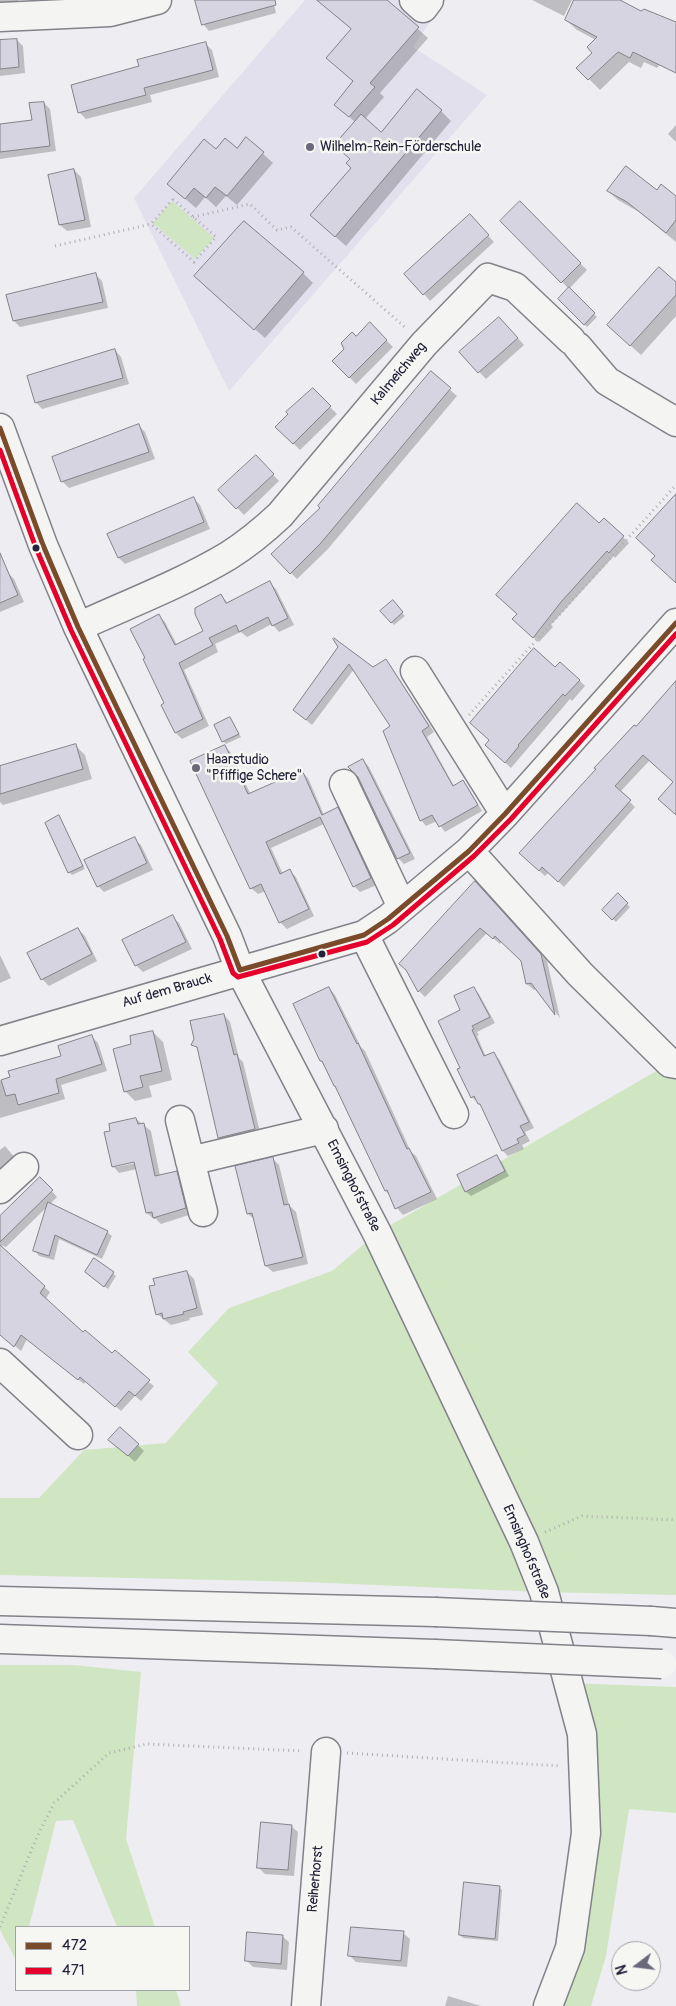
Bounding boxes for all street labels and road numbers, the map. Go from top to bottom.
street label: Kalmeichweg [368,339,430,409]
street label: Auf dem Brauck [120,970,214,1012]
street label: Emsinghofstraße [323,1137,383,1235]
street label: Emsinghofstraße [499,1502,553,1602]
street label: Reiherhorst [305,1845,327,1913]

